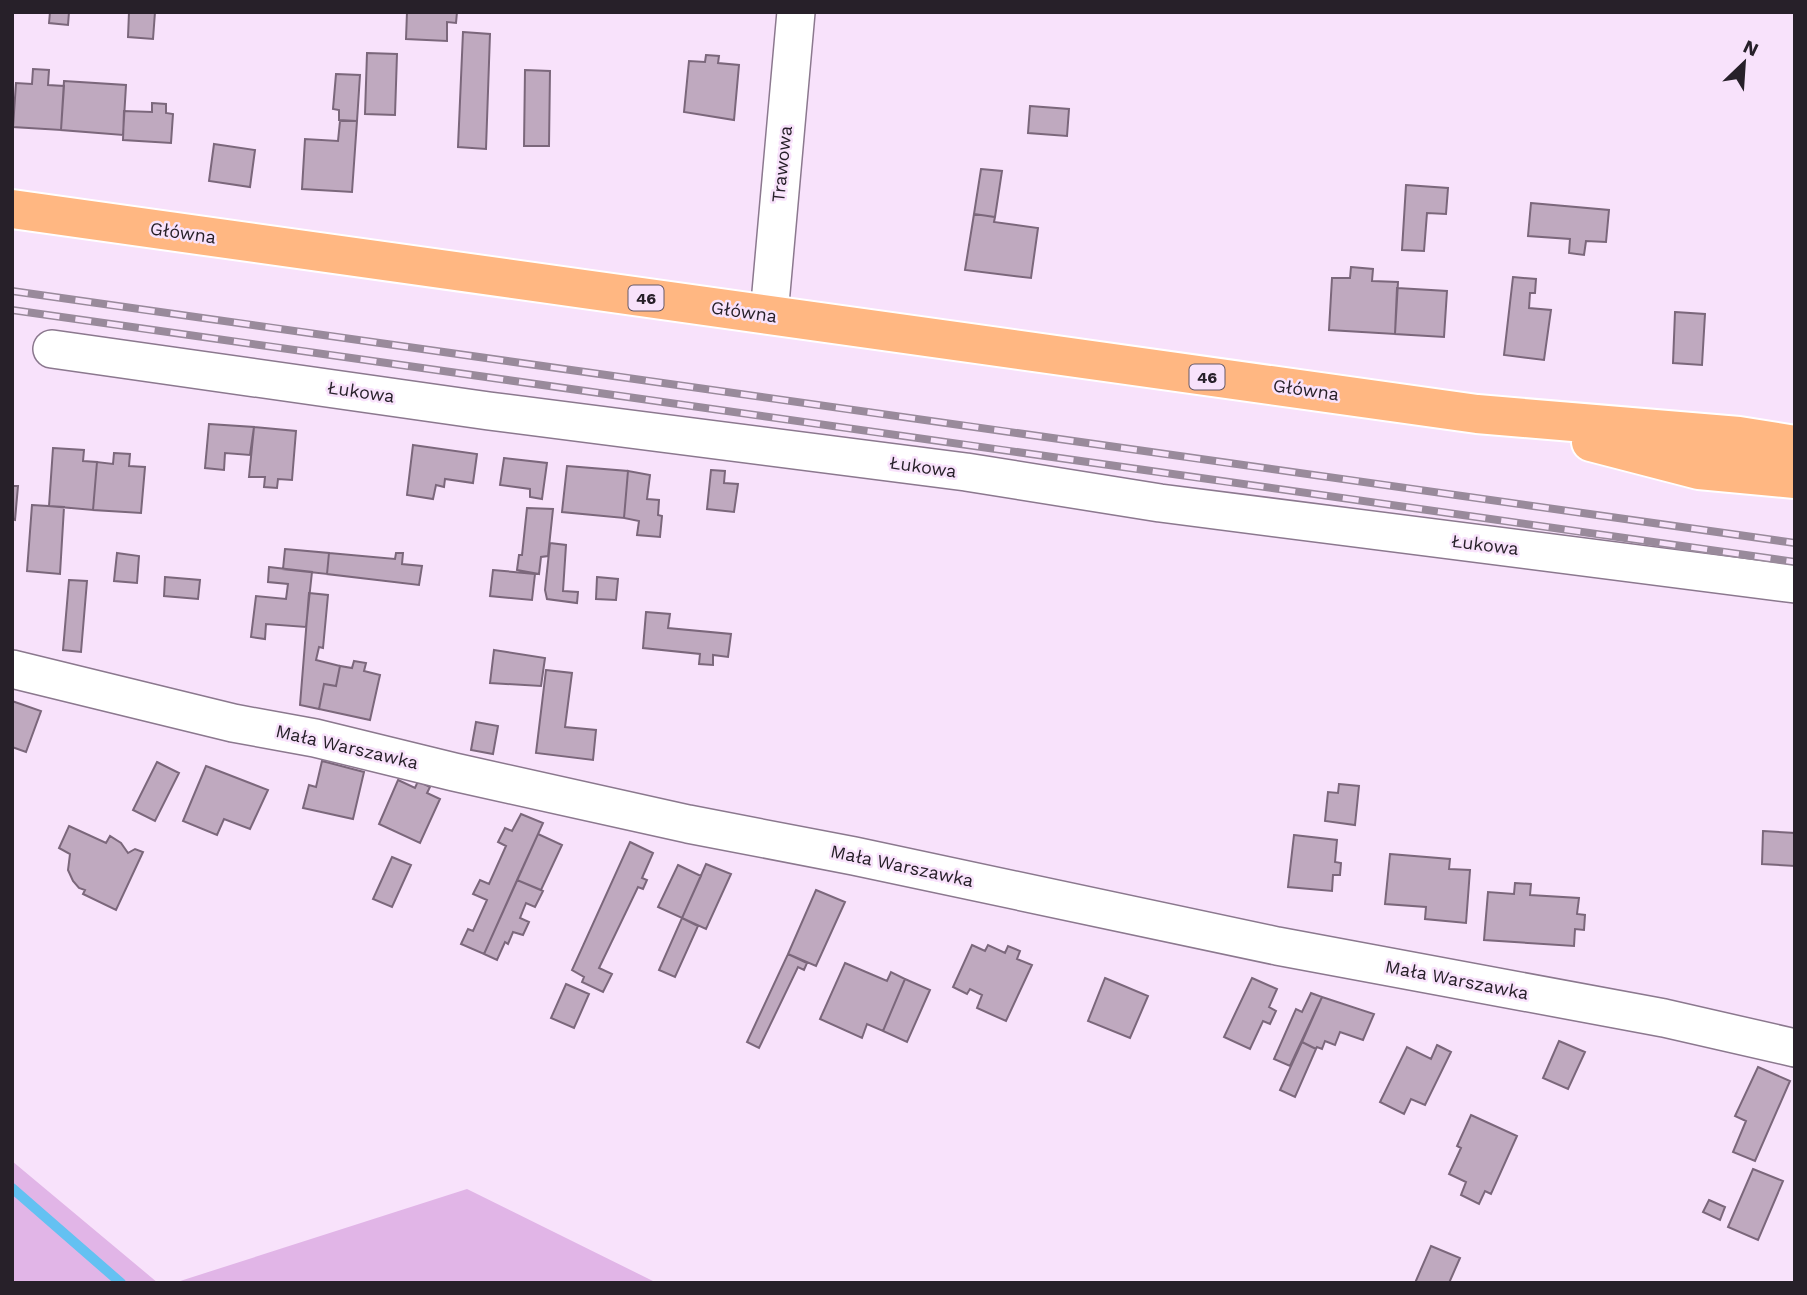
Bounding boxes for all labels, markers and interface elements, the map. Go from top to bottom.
north arrow [1709,28,1779,98]
text: N [1740,35,1762,61]
street label: Trawowa [767,125,796,203]
street label: Główna [149,217,218,248]
road number: 46 [628,286,664,310]
street label: Główna [710,296,779,327]
road number: 46 [1190,364,1224,390]
street label: Główna [1272,374,1341,405]
street label: Łukowa [326,376,396,407]
street label: Łukowa [888,451,958,482]
street label: Łukowa [1450,530,1520,559]
street label: Mała Warszawka [274,720,420,773]
street label: Mała Warszawka [829,840,976,891]
street label: Mała Warszawka [1384,955,1531,1004]

